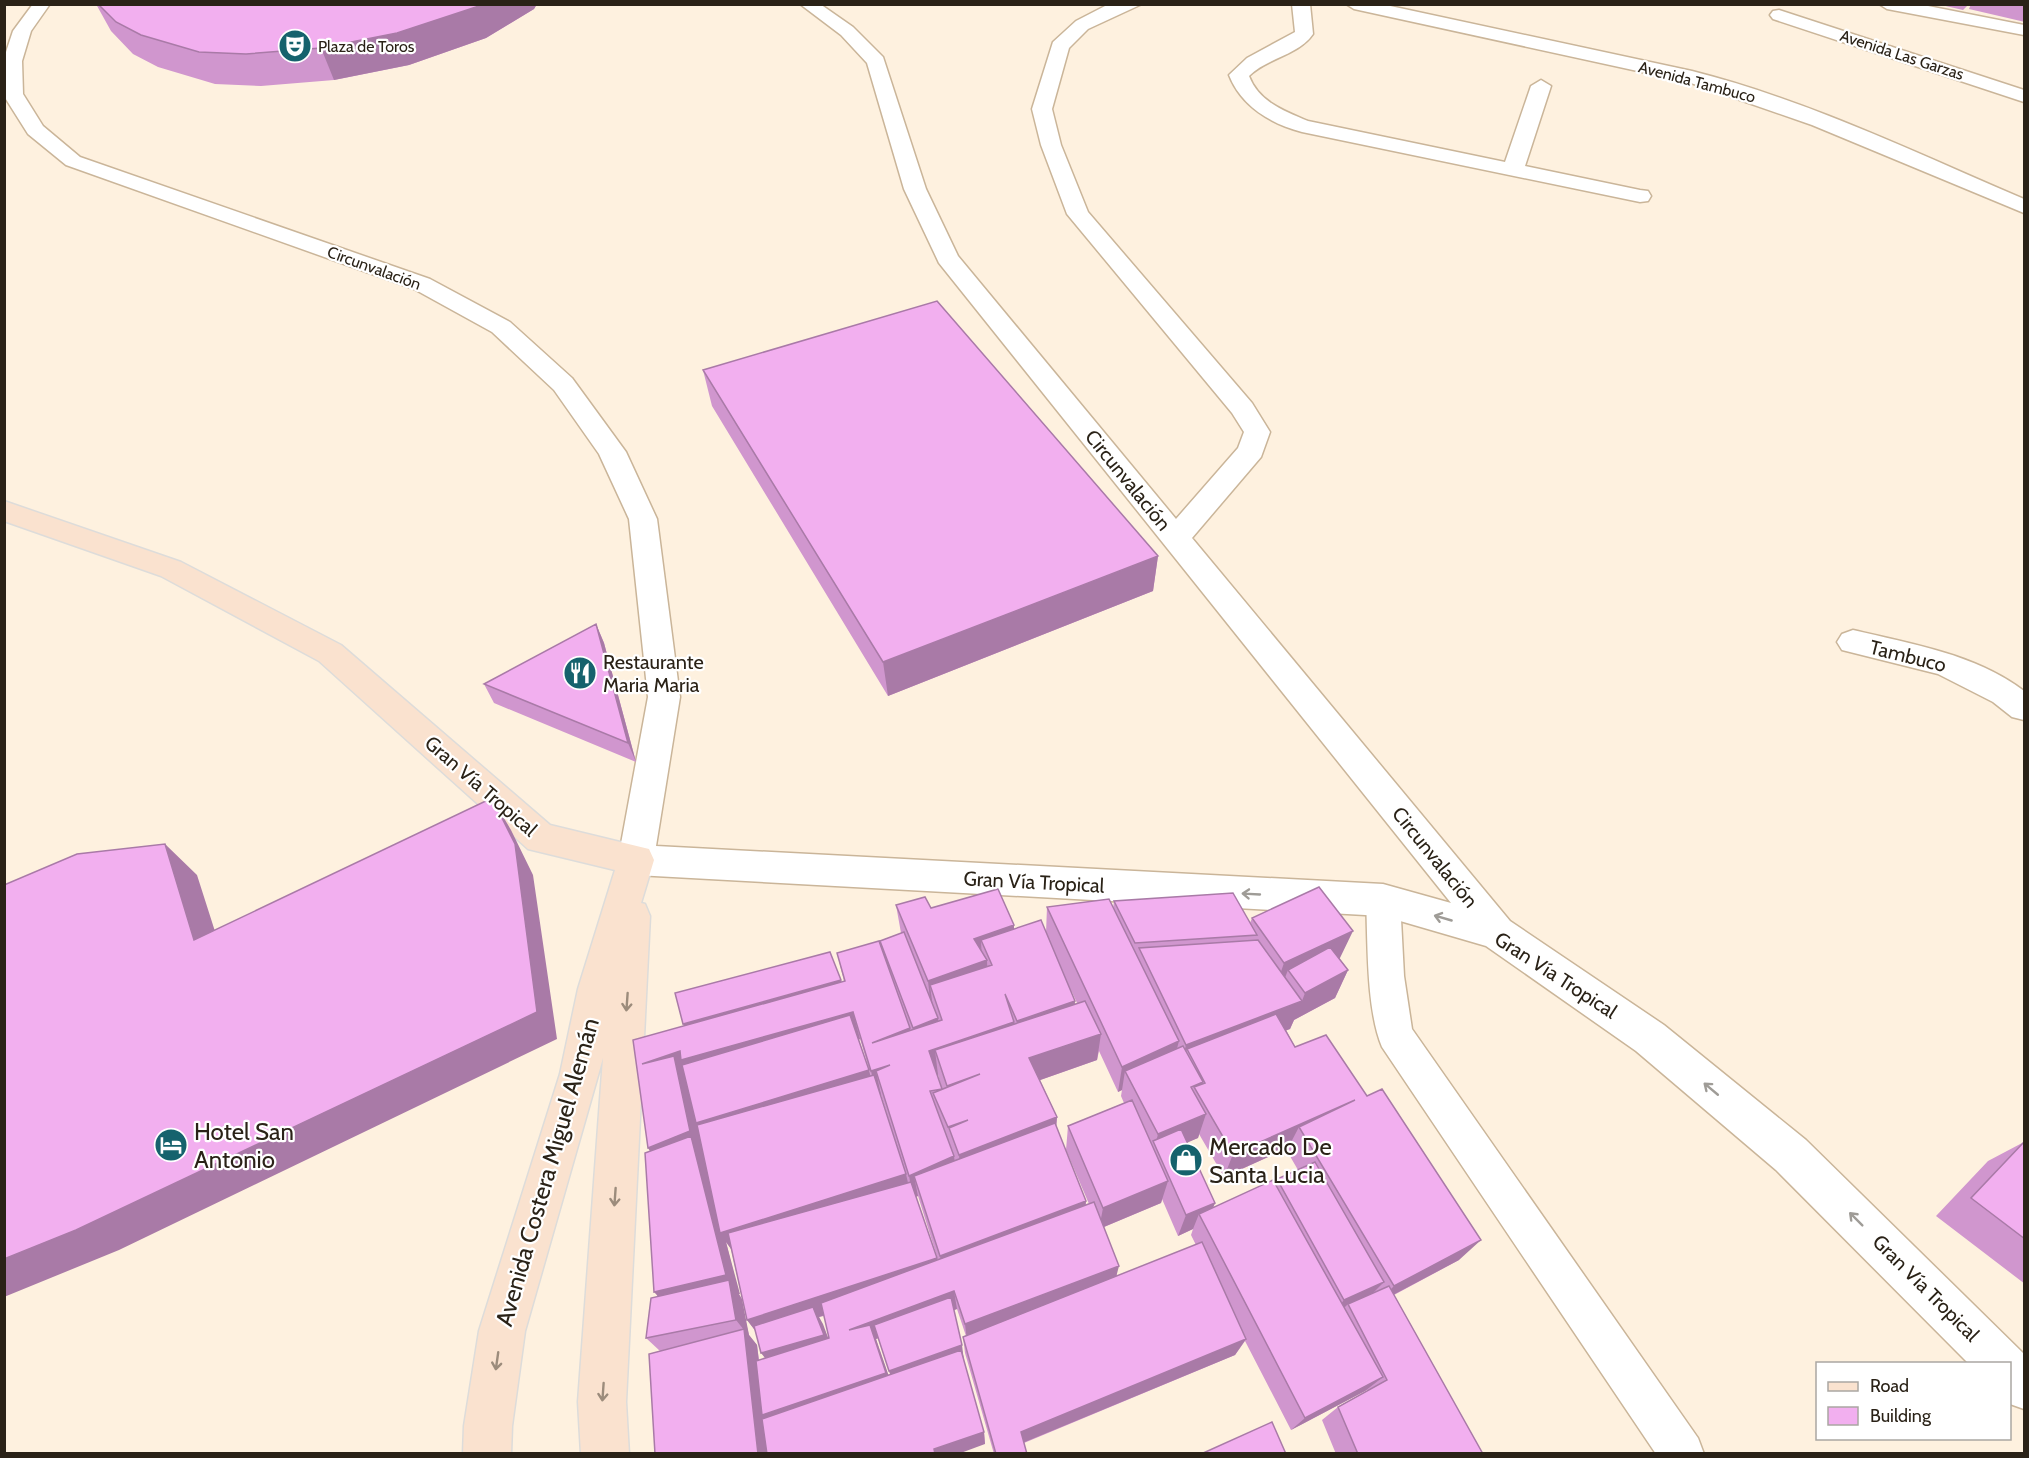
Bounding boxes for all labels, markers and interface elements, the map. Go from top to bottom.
street label: Avenida Las Garzas [1838,26,1967,84]
theatre icon: Plaza de Toros [277,28,313,64]
place label: Plaza de Toros [318,37,415,56]
street label: Avenida Tambuco [1636,57,1758,107]
street label: Circunvalación [325,242,423,294]
street label: Circunvalación [1080,425,1176,535]
street label: Tambuco [1867,635,1949,677]
place label: Restaurante Maria Maria [603,650,704,697]
restaurant icon: Restaurante Maria Maria [562,655,598,691]
street label: Gran Vía Tropical [420,731,542,841]
street label: Circunvalación [1387,802,1483,912]
street label: Gran Vía Tropical [963,866,1105,898]
one-way arrow [1241,888,1261,899]
one-way arrow [1434,911,1453,923]
street label: Gran Vía Tropical [1490,927,1622,1024]
one-way arrow [621,992,632,1012]
street label: Avenida Costera Miguel Alemán [489,1014,605,1330]
one-way arrow [1703,1082,1719,1095]
place label: Hotel San Antonio [194,1117,294,1174]
hotel icon: Hotel San Antonio [153,1127,189,1163]
place label: Mercado De Santa Lucia [1209,1132,1332,1189]
shop icon: Mercado De Santa Lucia [1168,1142,1204,1178]
one-way arrow [609,1187,620,1207]
one-way arrow [1849,1212,1864,1227]
street label: Gran Vía Tropical [1868,1230,1985,1347]
one-way arrow [492,1351,503,1371]
legend [1816,1362,2011,1440]
text: Road [1870,1375,1909,1397]
one-way arrow [597,1381,608,1401]
text: Building [1870,1405,1932,1427]

